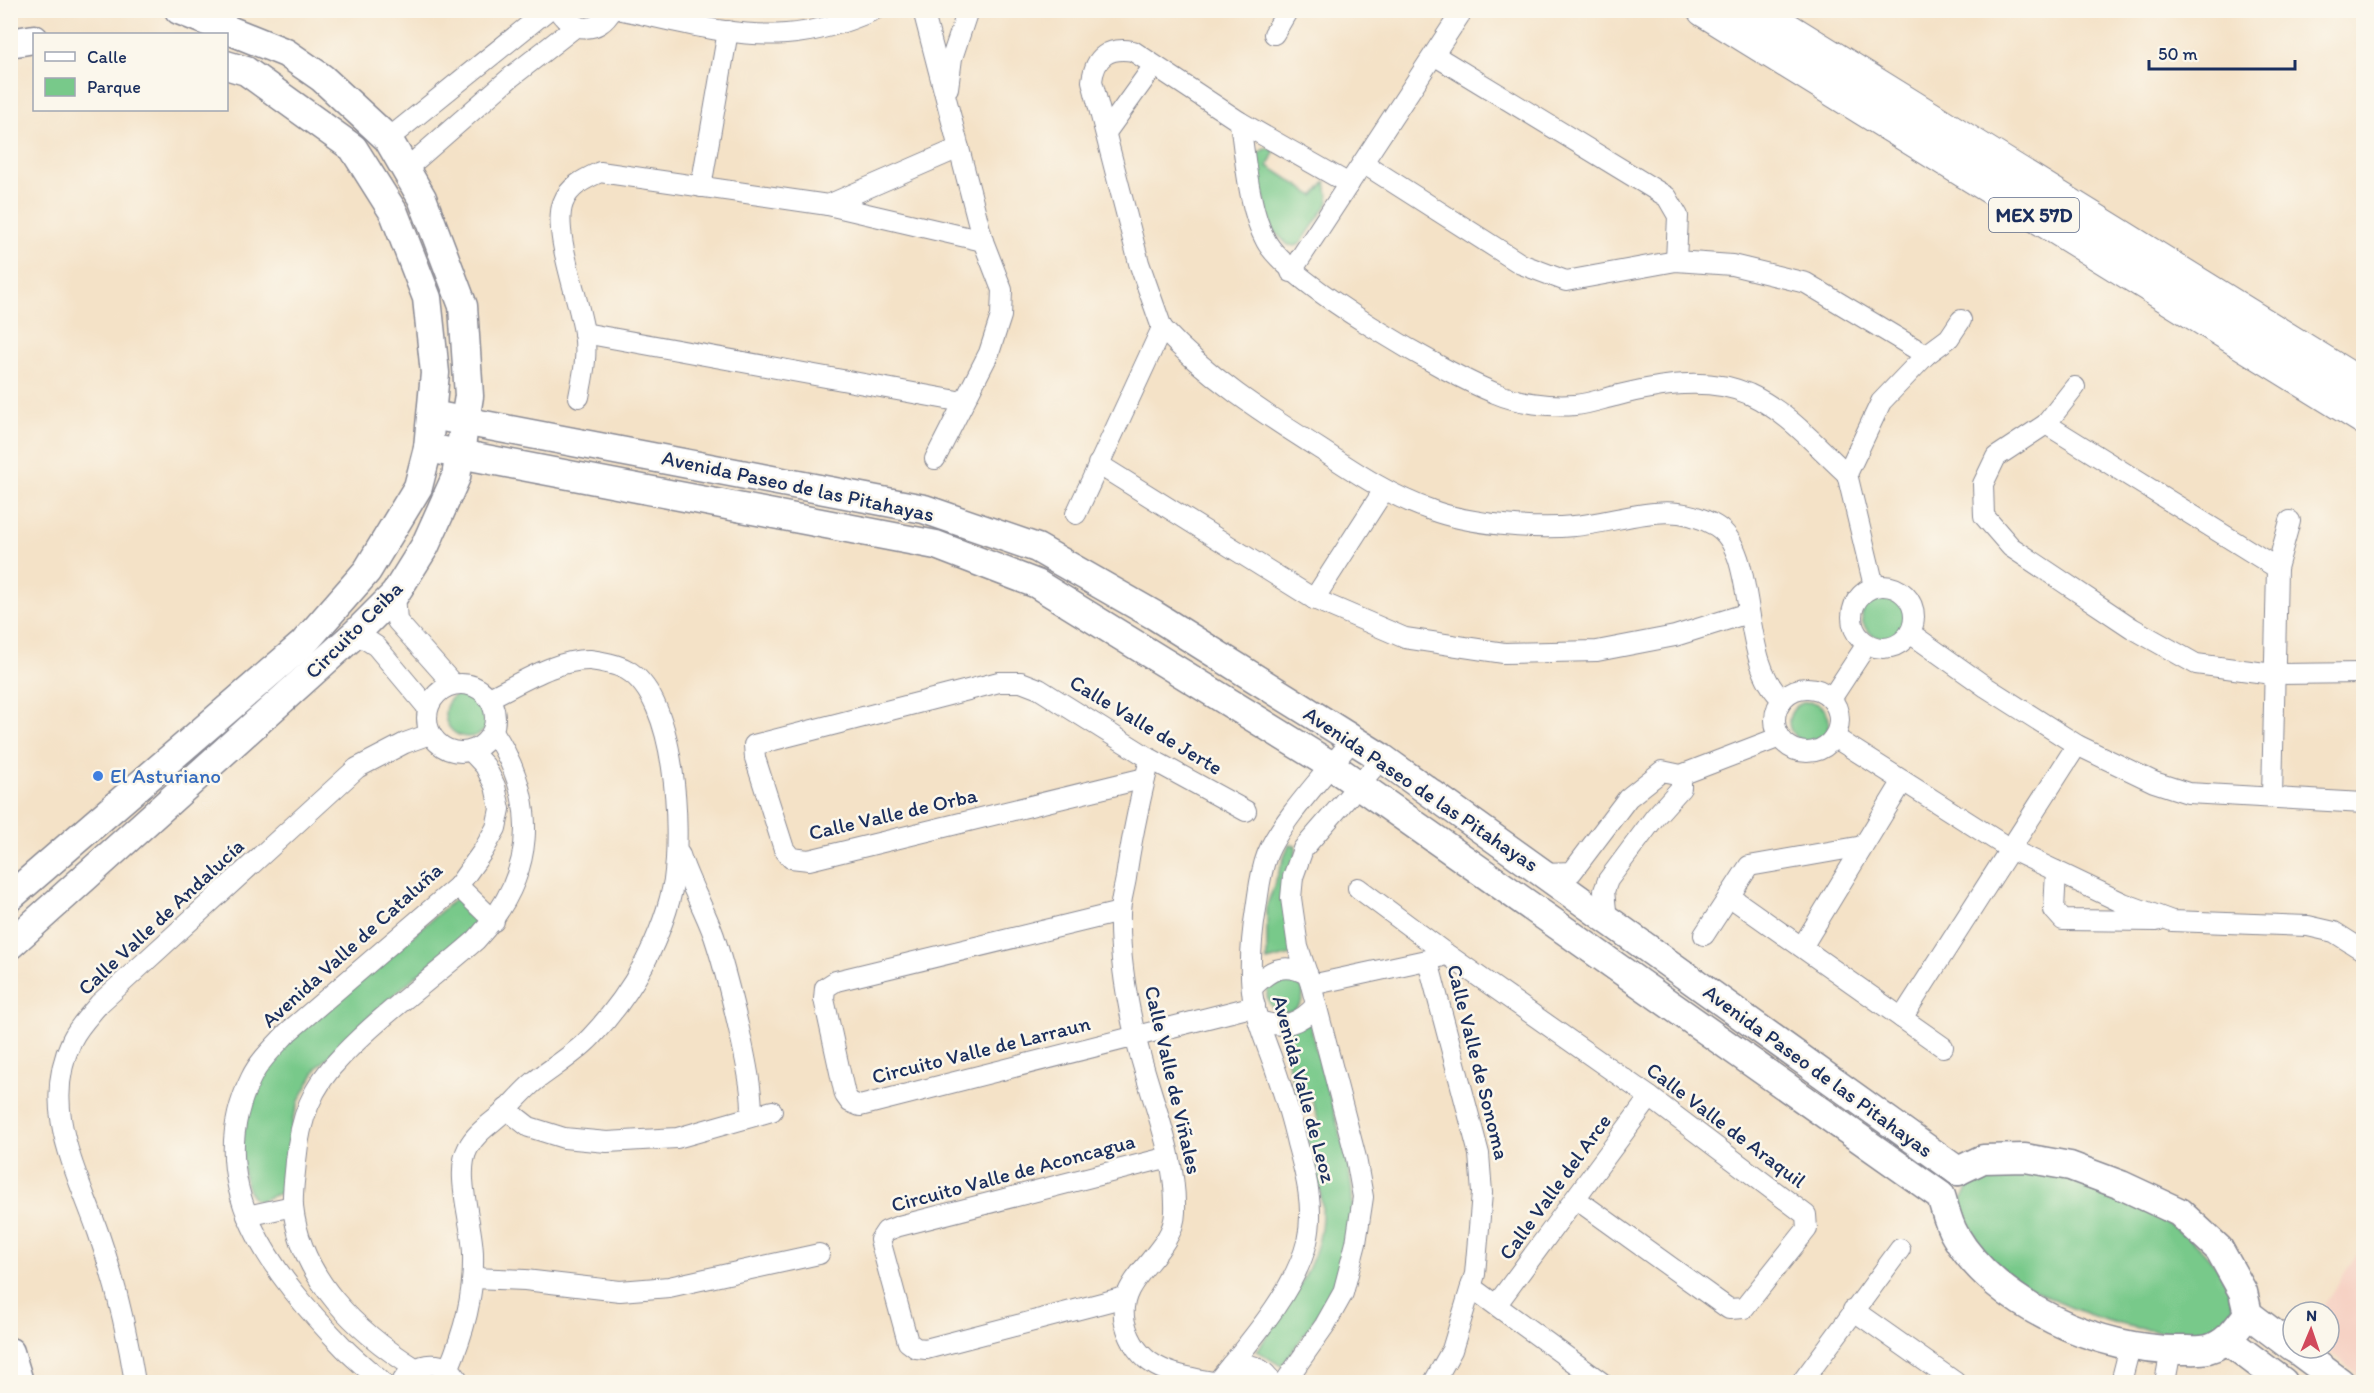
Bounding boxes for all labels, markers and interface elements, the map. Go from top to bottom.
legend [33,33,228,111]
scale bar [2149,33,2294,71]
text: 50 m [2158,43,2198,65]
text: Calle [87,46,127,68]
text: Parque [87,76,141,98]
road number: MEX 57D [1989,198,2079,232]
street label: Avenida Paseo de las Pitahayas [660,444,936,527]
street label: Circuito Ceiba [300,576,408,684]
street label: Calle Valle de Jerte [1065,669,1227,780]
street label: Avenida Paseo de las Pitahayas [1299,701,1543,877]
place label: El Asturiano [110,763,221,788]
marker: El Asturiano [91,769,105,783]
street label: Calle Valle de Orba [806,782,980,845]
street label: Calle Valle de Andalucía [72,833,249,1000]
street label: Avenida Valle de Cataluña [256,857,447,1032]
street label: Calle Valle de Sonoma [1442,962,1515,1162]
street label: Avenida Paseo de las Pitahayas [1699,979,1938,1162]
street label: Calle Valle de Viñales [1140,983,1207,1177]
street label: Avenida Valle de Leoz [1267,992,1342,1185]
street label: Circuito Valle de Larraun [869,1010,1093,1089]
street label: Calle Valle de Araquil [1642,1056,1811,1193]
street label: Calle Valle del Arce [1493,1109,1616,1265]
street label: Circuito Valle de Aconcagua [888,1128,1137,1217]
north arrow [2281,1300,2341,1360]
text: N [2306,1306,2317,1325]

